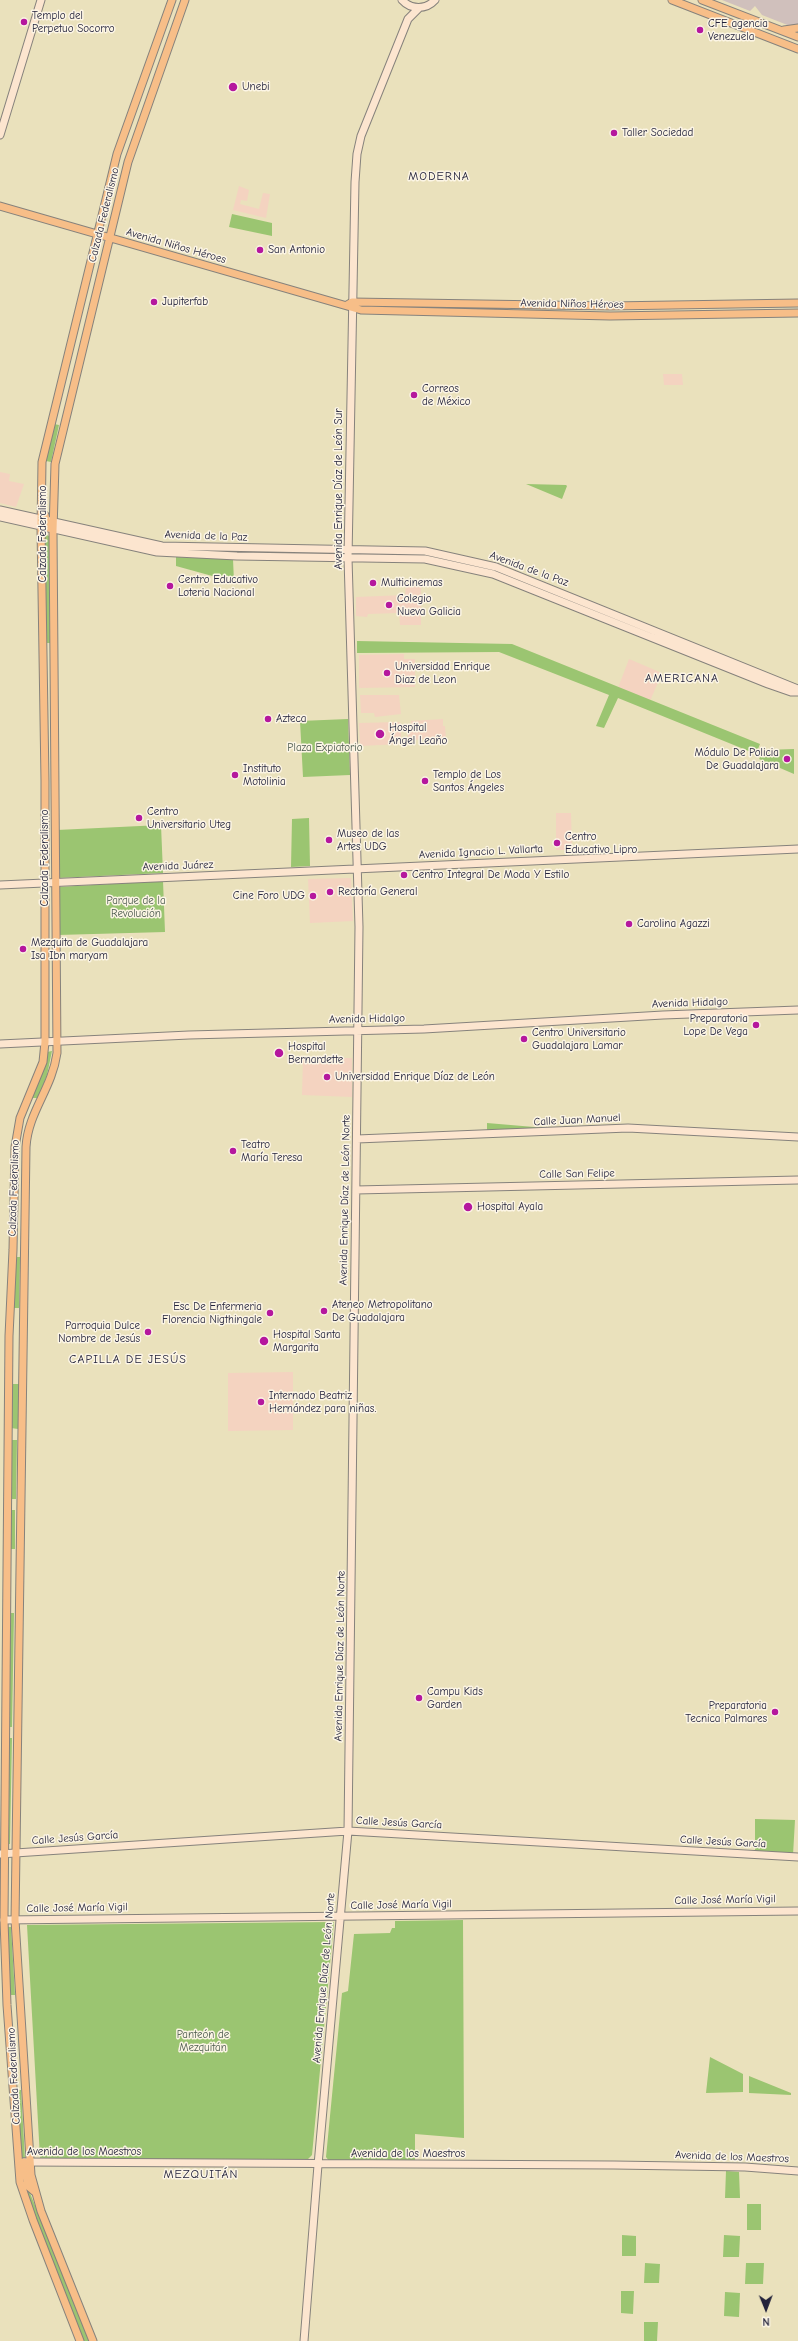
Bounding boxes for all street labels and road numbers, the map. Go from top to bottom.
street label: Calzada Federalismo [86,166,122,264]
street label: Avenida Niños Héroes [124,225,228,267]
street label: Avenida Niños Héroes [520,296,624,312]
street label: Avenida Enrique Díaz de León Sur [332,408,346,570]
street label: Calzada Federalismo [36,485,50,583]
street label: Avenida de la Paz [164,528,248,544]
street label: Avenida de la Paz [488,549,570,589]
street label: Calzada Federalismo [38,809,52,907]
street label: Avenida Ignacio L. Vallarta [419,842,543,862]
street label: Avenida Juárez [142,858,214,874]
street label: Avenida Hidalgo [652,995,728,1011]
street label: Avenida Hidalgo [329,1012,405,1026]
street label: Calle Juan Manuel [533,1111,621,1129]
street label: Avenida Enrique Díaz de León Norte [337,1114,353,1286]
street label: Calzada Federalismo [6,1139,22,1237]
street label: Calle San Felipe [539,1167,615,1181]
street label: Avenida Enrique Díaz de León Norte [332,1570,348,1742]
street label: Calle Jesús García [355,1814,443,1832]
street label: Calle Jesús García [31,1828,119,1848]
street label: Calle Jesús García [679,1833,767,1851]
street label: Avenida Enrique Díaz de León Norte [310,1892,338,2064]
street label: Calle José María Vigil [674,1893,776,1907]
street label: Calle José María Vigil [350,1898,452,1912]
street label: Calle José María Vigil [26,1901,128,1915]
street label: Calzada Federalismo [5,2027,23,2125]
street label: Avenida de los Maestros [27,2145,141,2159]
street label: Avenida de los Maestros [351,2147,465,2161]
street label: Avenida de los Maestros [675,2148,789,2166]

